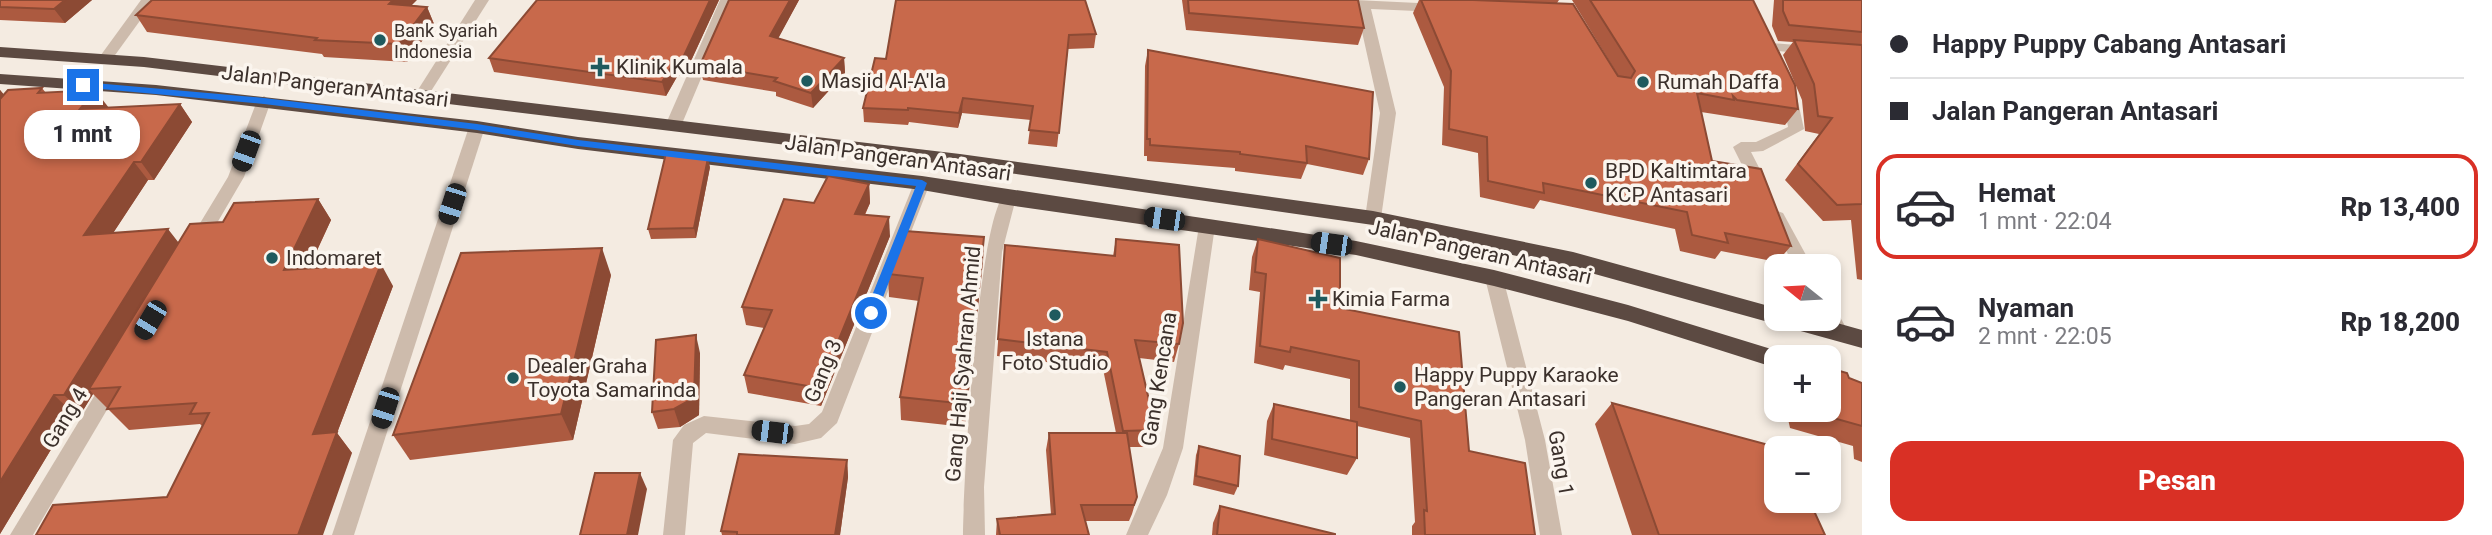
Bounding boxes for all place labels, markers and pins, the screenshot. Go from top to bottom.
place label: Bank Syariah Indonesia [394,20,498,62]
marker: Bank Syariah Indonesia [372,32,388,48]
place label: Klinik Kumala [616,55,743,79]
marker: Klinik Kumala [590,57,610,77]
place label: Masjid Al-A'la [821,69,946,93]
place label: Rumah Daffa [1657,70,1779,94]
marker: Masjid Al-A'la [799,73,815,89]
marker: Rumah Daffa [1635,74,1651,90]
place label: BPD Kaltimtara KCP Antasari [1605,159,1747,207]
marker: BPD Kaltimtara KCP Antasari [1583,175,1599,191]
place label: Indomaret [286,246,382,270]
marker: Indomaret [264,250,280,266]
place label: Kimia Farma [1332,287,1450,311]
marker: Kimia Farma [1310,291,1326,307]
marker: Istana Foto Studio [1047,307,1063,323]
place label: Istana Foto Studio [1001,327,1109,375]
place label: Dealer Graha Toyota Samarinda [527,354,696,402]
place label: Happy Puppy Karaoke Pangeran Antasari [1414,363,1619,411]
marker: Dealer Graha Toyota Samarinda [505,370,521,386]
marker: Happy Puppy Karaoke Pangeran Antasari [1392,379,1408,395]

